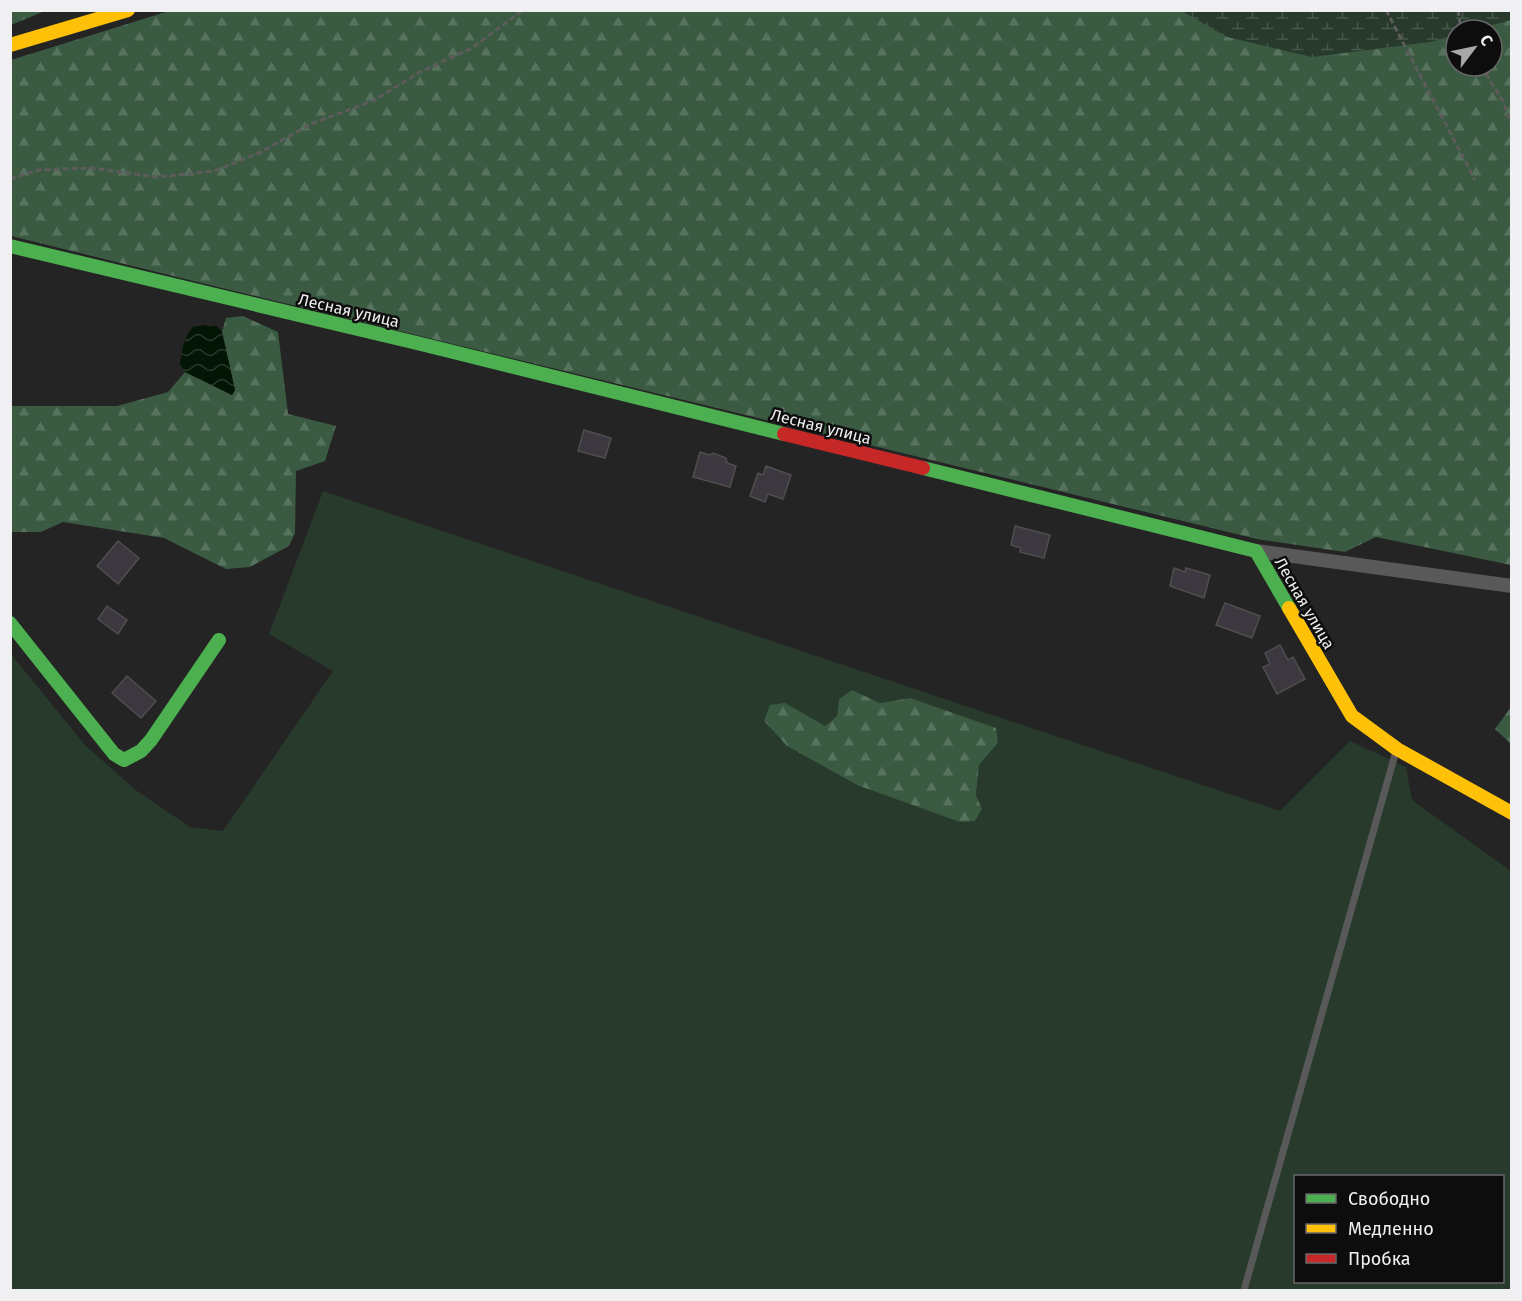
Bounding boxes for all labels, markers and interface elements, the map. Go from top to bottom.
north arrow [1444,18,1504,78]
text: С [1476,31,1497,50]
street label: Лесная улица [297,290,401,331]
street label: Лесная улица [769,405,873,448]
street label: Лесная улица [1271,554,1338,652]
legend [1294,1175,1504,1283]
text: Свободно [1348,1188,1430,1210]
text: Медленно [1348,1218,1434,1240]
text: Пробка [1348,1248,1411,1270]

